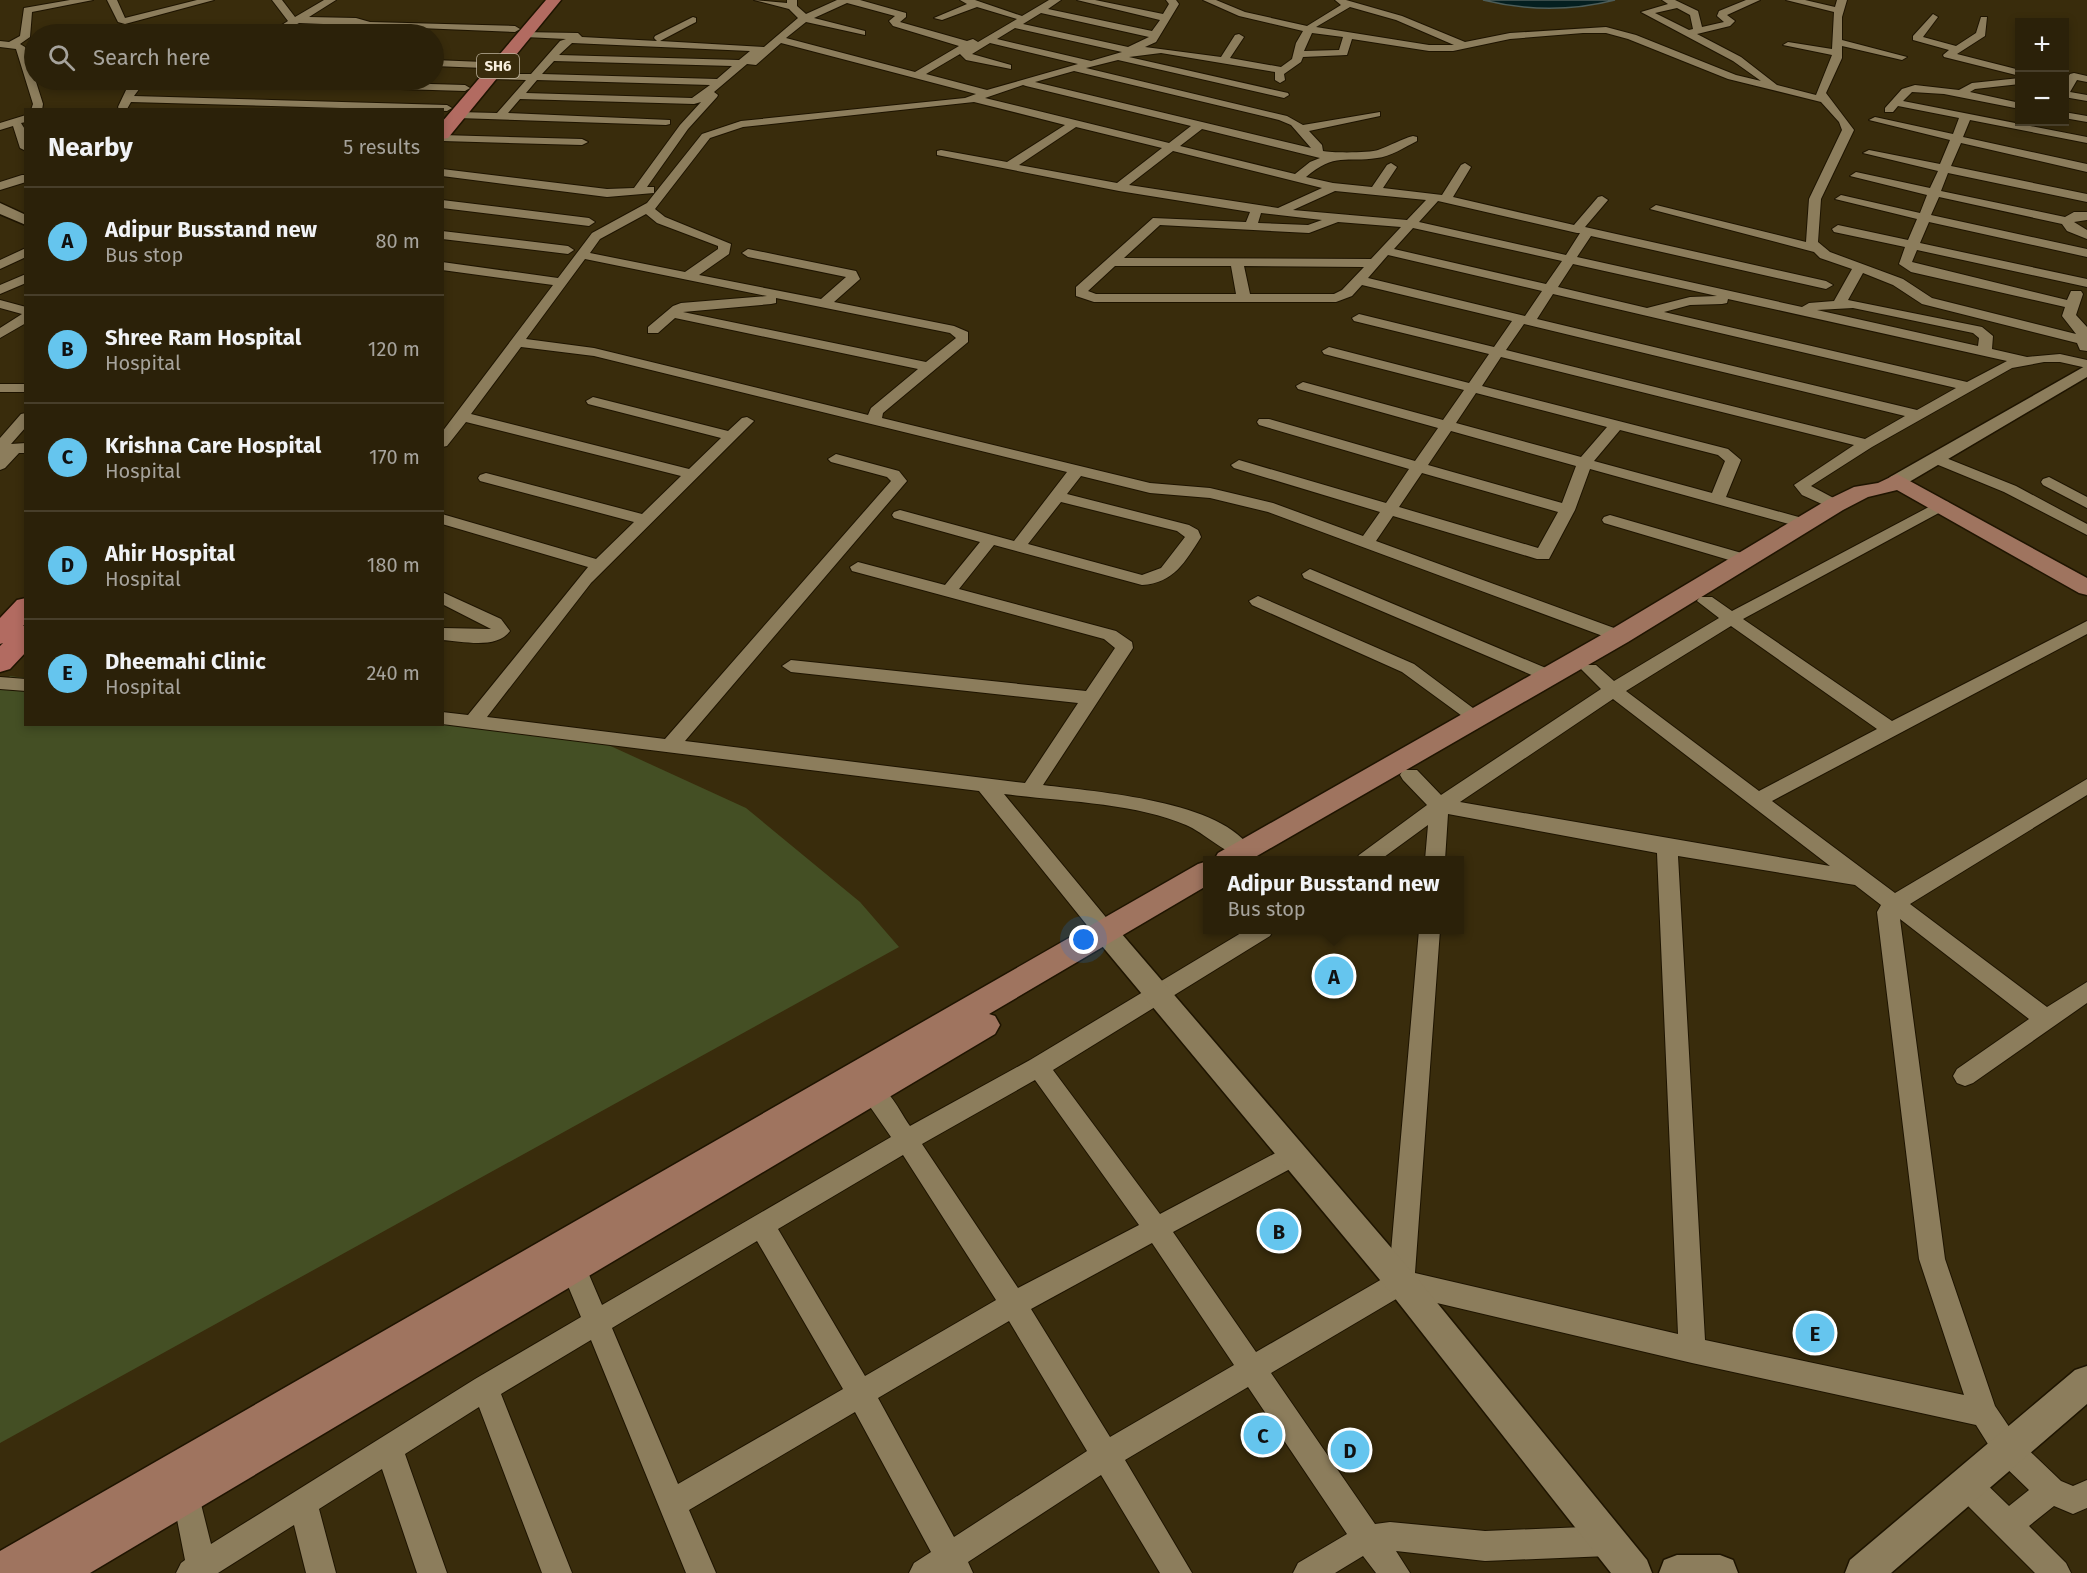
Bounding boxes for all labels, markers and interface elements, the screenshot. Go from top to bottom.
map controls [2015,18,2069,126]
button: + [2015,18,2069,72]
search box [24,24,444,90]
icon: search [45,41,78,74]
text: Search here [93,44,211,71]
road number: SH6 [477,54,519,78]
button: − [2015,72,2069,126]
text: Nearby [48,132,133,163]
text: 5 results [343,135,420,159]
text: Adipur Busstand new [105,216,317,243]
text: A [62,229,73,253]
text: 80 m [375,229,420,253]
text: Bus stop [105,243,183,267]
text: Shree Ram Hospital [105,324,301,351]
text: B [61,337,74,361]
text: 120 m [368,337,420,361]
text: Hospital [105,351,181,375]
text: Krishna Care Hospital [105,432,321,459]
text: C [62,445,73,469]
text: 170 m [369,445,420,469]
text: Hospital [105,459,181,483]
text: Ahir Hospital [105,540,235,567]
text: D [61,553,74,577]
text: 180 m [367,553,420,577]
text: Hospital [105,567,181,591]
text: Dheemahi Clinic [105,648,266,675]
text: E [62,661,73,685]
text: 240 m [366,661,420,685]
text: Hospital [105,675,181,699]
popup [1203,856,1464,934]
text: Adipur Busstand new [1227,870,1440,897]
text: Bus stop [1227,897,1306,921]
your location [1069,925,1098,954]
pin: A [1314,954,1354,998]
pin: B [1260,1208,1298,1254]
pin: E [1796,1310,1834,1356]
pin: C [1244,1412,1282,1458]
pin: D [1330,1428,1370,1472]

